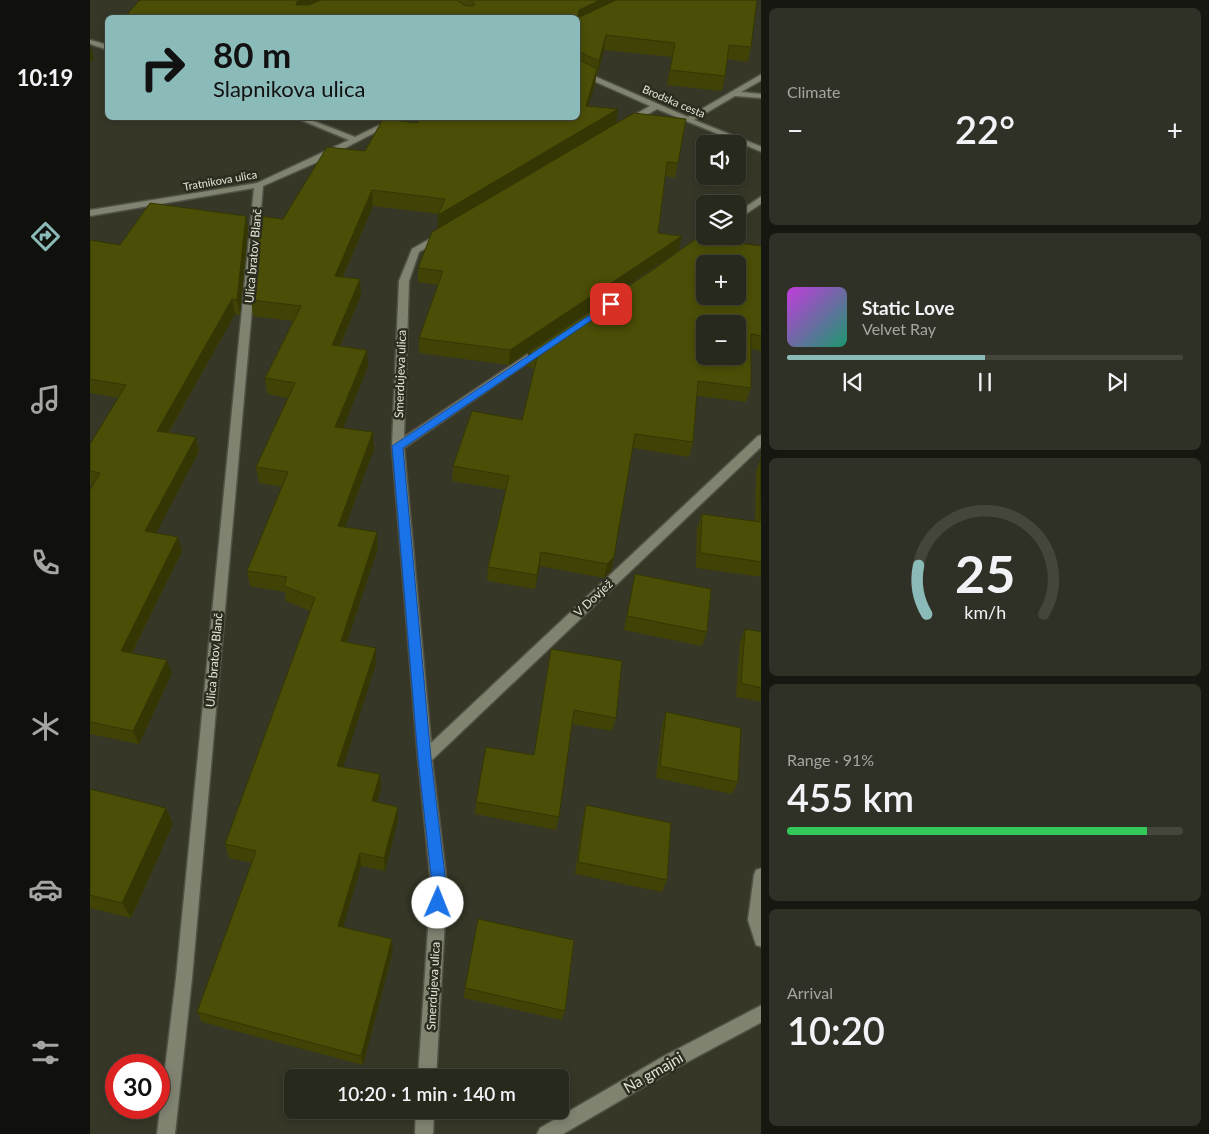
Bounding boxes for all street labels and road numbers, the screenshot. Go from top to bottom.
street label: Brodska cesta [641,82,707,120]
street label: Tratnikova ulica [182,167,258,193]
street label: Ulica bratov Blanč [241,208,265,304]
street label: Smerdujeva ulica [391,330,409,418]
street label: V Dovjež [571,576,616,620]
street label: Ulica bratov Blanč [202,612,226,708]
street label: Smerdujeva ulica [423,941,443,1031]
street label: Na gmajni [620,1048,686,1096]

